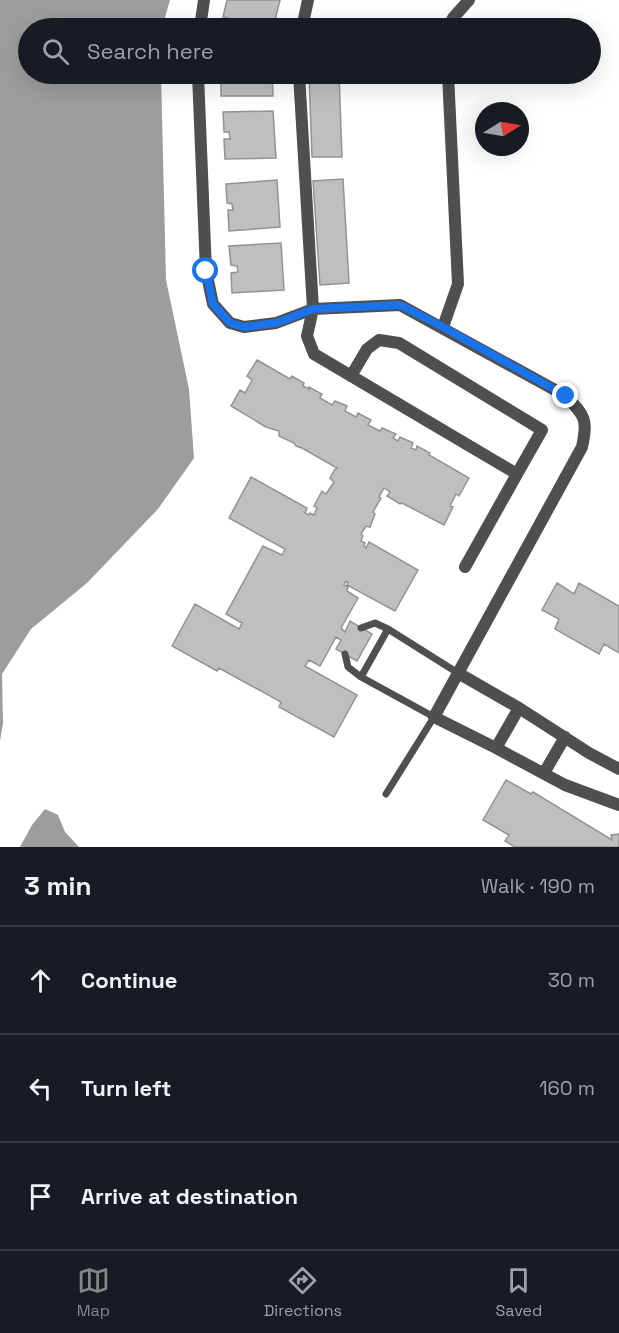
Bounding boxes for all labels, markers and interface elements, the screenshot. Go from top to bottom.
search box [18,18,601,84]
icon: search [39,35,72,68]
text: Search here [87,37,214,65]
north arrow [475,102,529,156]
route start [192,257,218,283]
route end [552,382,578,408]
text: 3 min [24,869,92,903]
text: Walk · 190 m [481,873,595,899]
icon: ahead [24,964,57,997]
text: Continue [81,966,177,994]
text: 30 m [548,967,595,993]
icon: left [24,1072,57,1105]
text: Turn left [81,1074,171,1102]
text: 160 m [539,1075,595,1101]
icon: arrive [24,1180,57,1213]
text: Arrive at destination [81,1182,298,1210]
tab: Map [77,1264,110,1321]
tab: Directions [264,1264,342,1321]
tab: Saved [496,1264,542,1321]

